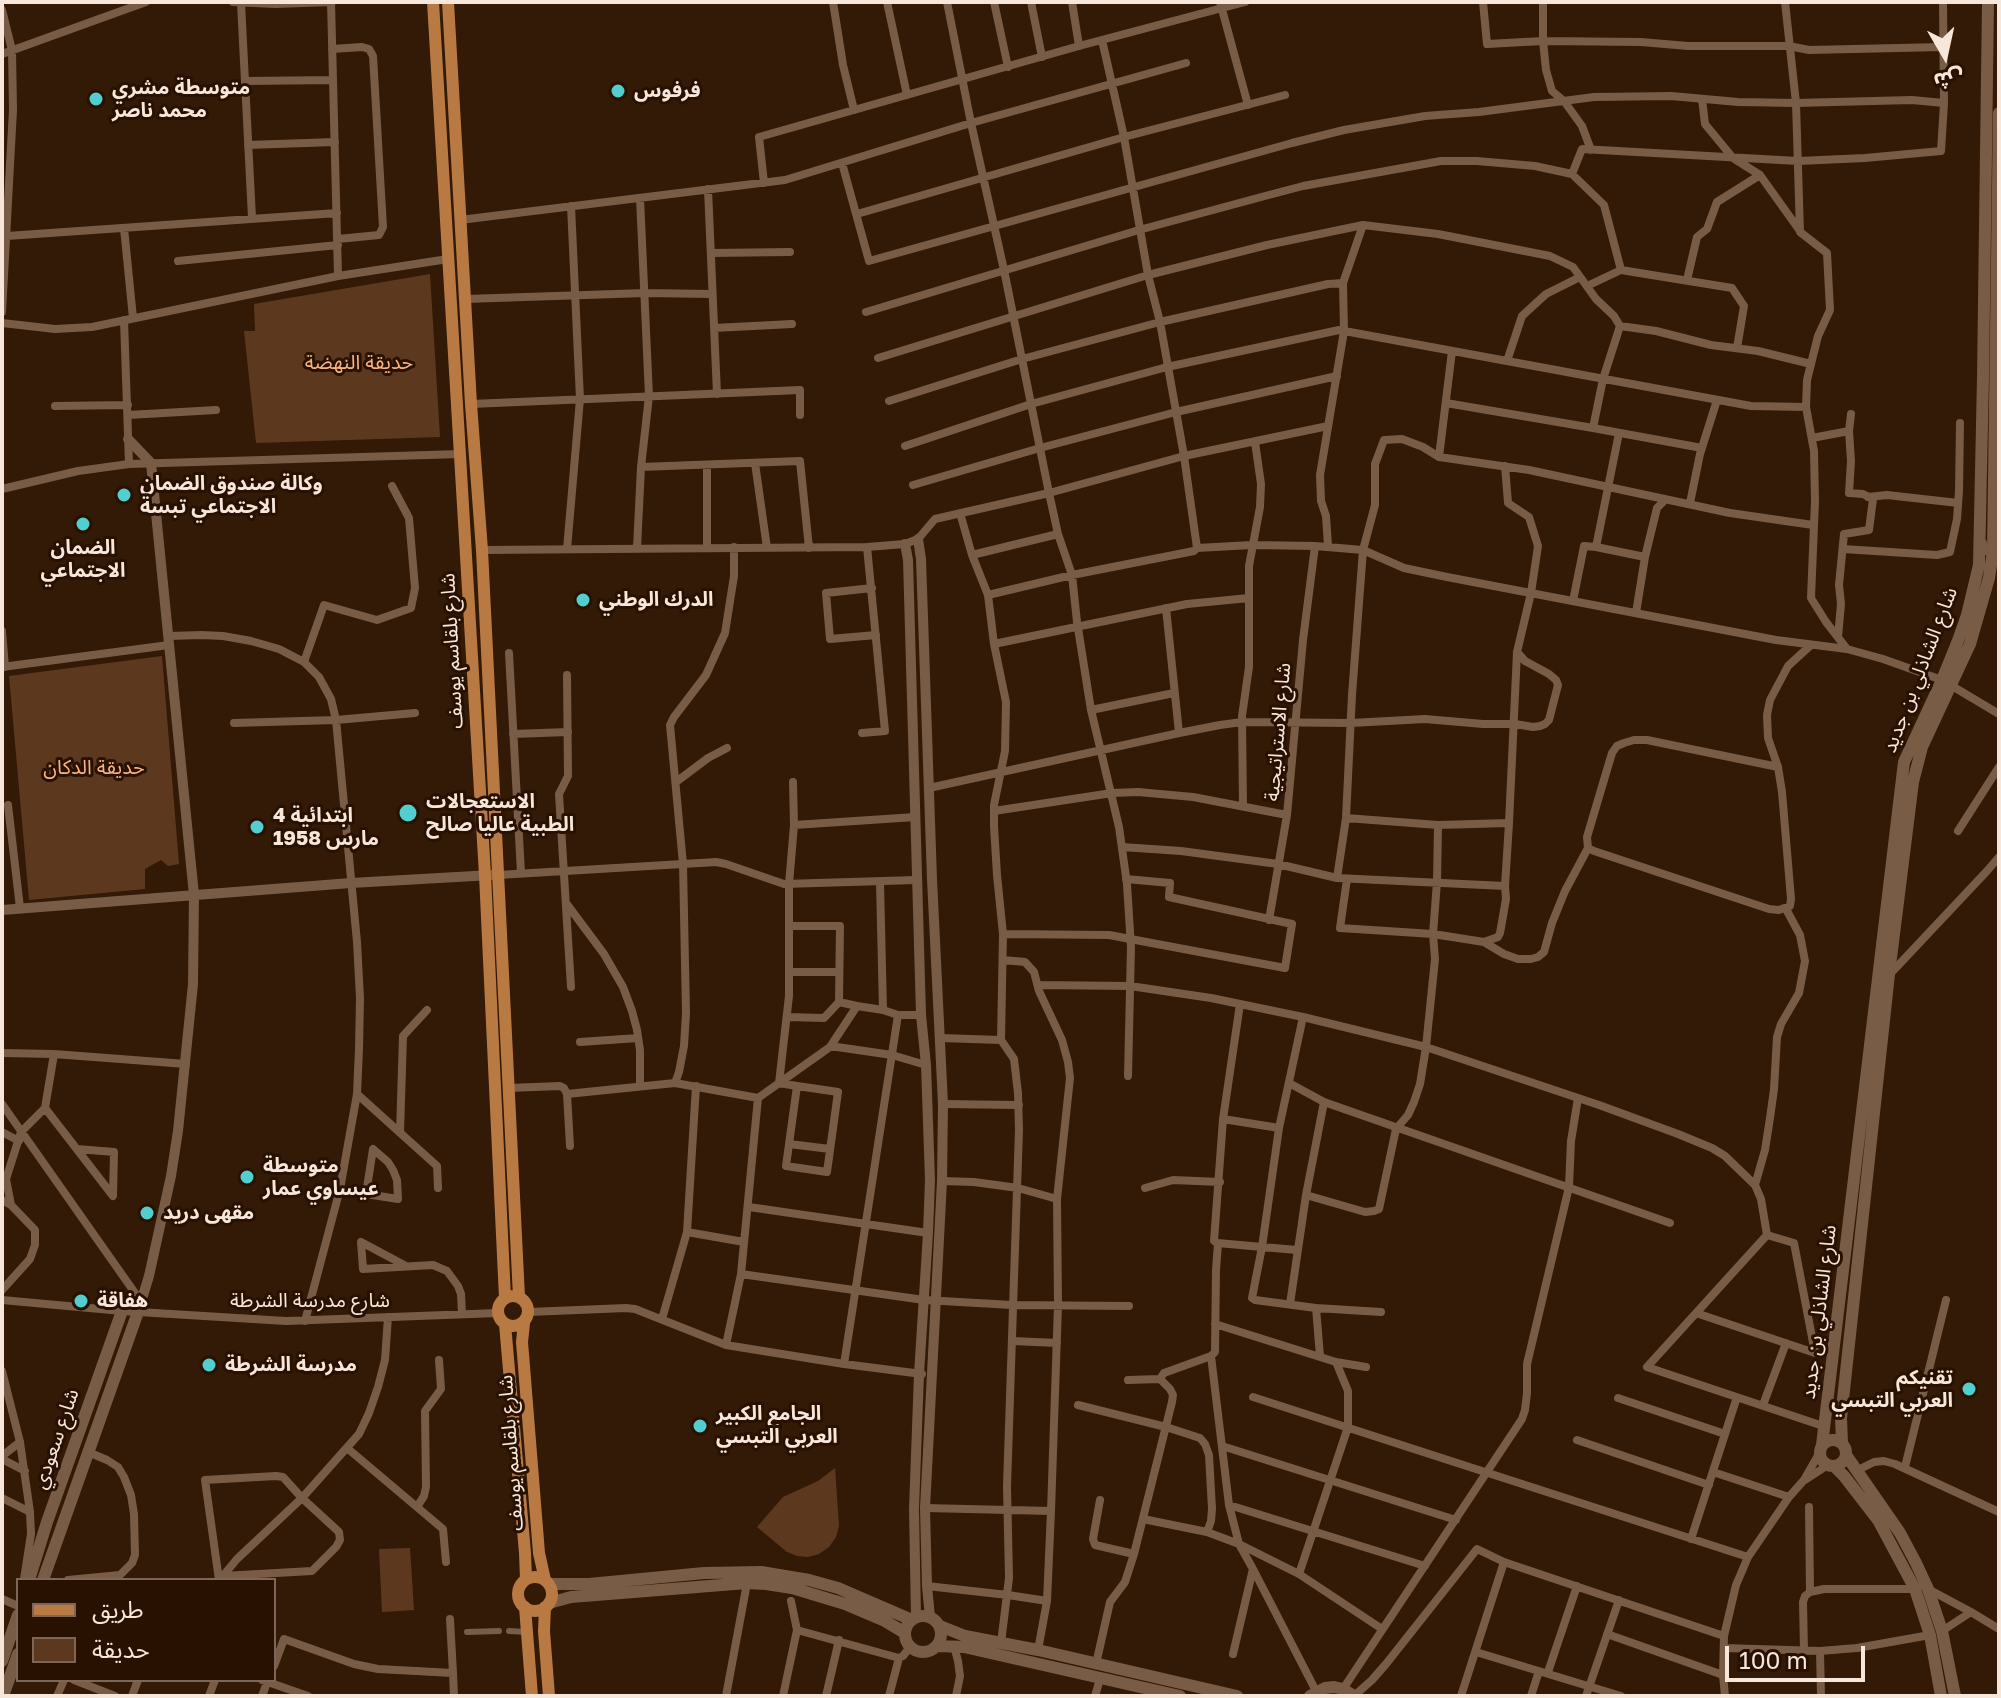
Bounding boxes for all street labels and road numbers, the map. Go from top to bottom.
street label: شارع بلقاسم يوسف [436,572,468,730]
street label: شارع الشاذلي بن جديد [1877,584,1963,756]
street label: شارع الاستراتيجية [1260,662,1296,802]
street label: شارع الشاذلي بن جديد [1796,1224,1842,1400]
street label: شارع مدرسة الشرطة [230,1289,390,1313]
street label: شارع بلقاسم يوسف [494,1374,528,1532]
street label: شارع سعودي [28,1386,84,1492]

